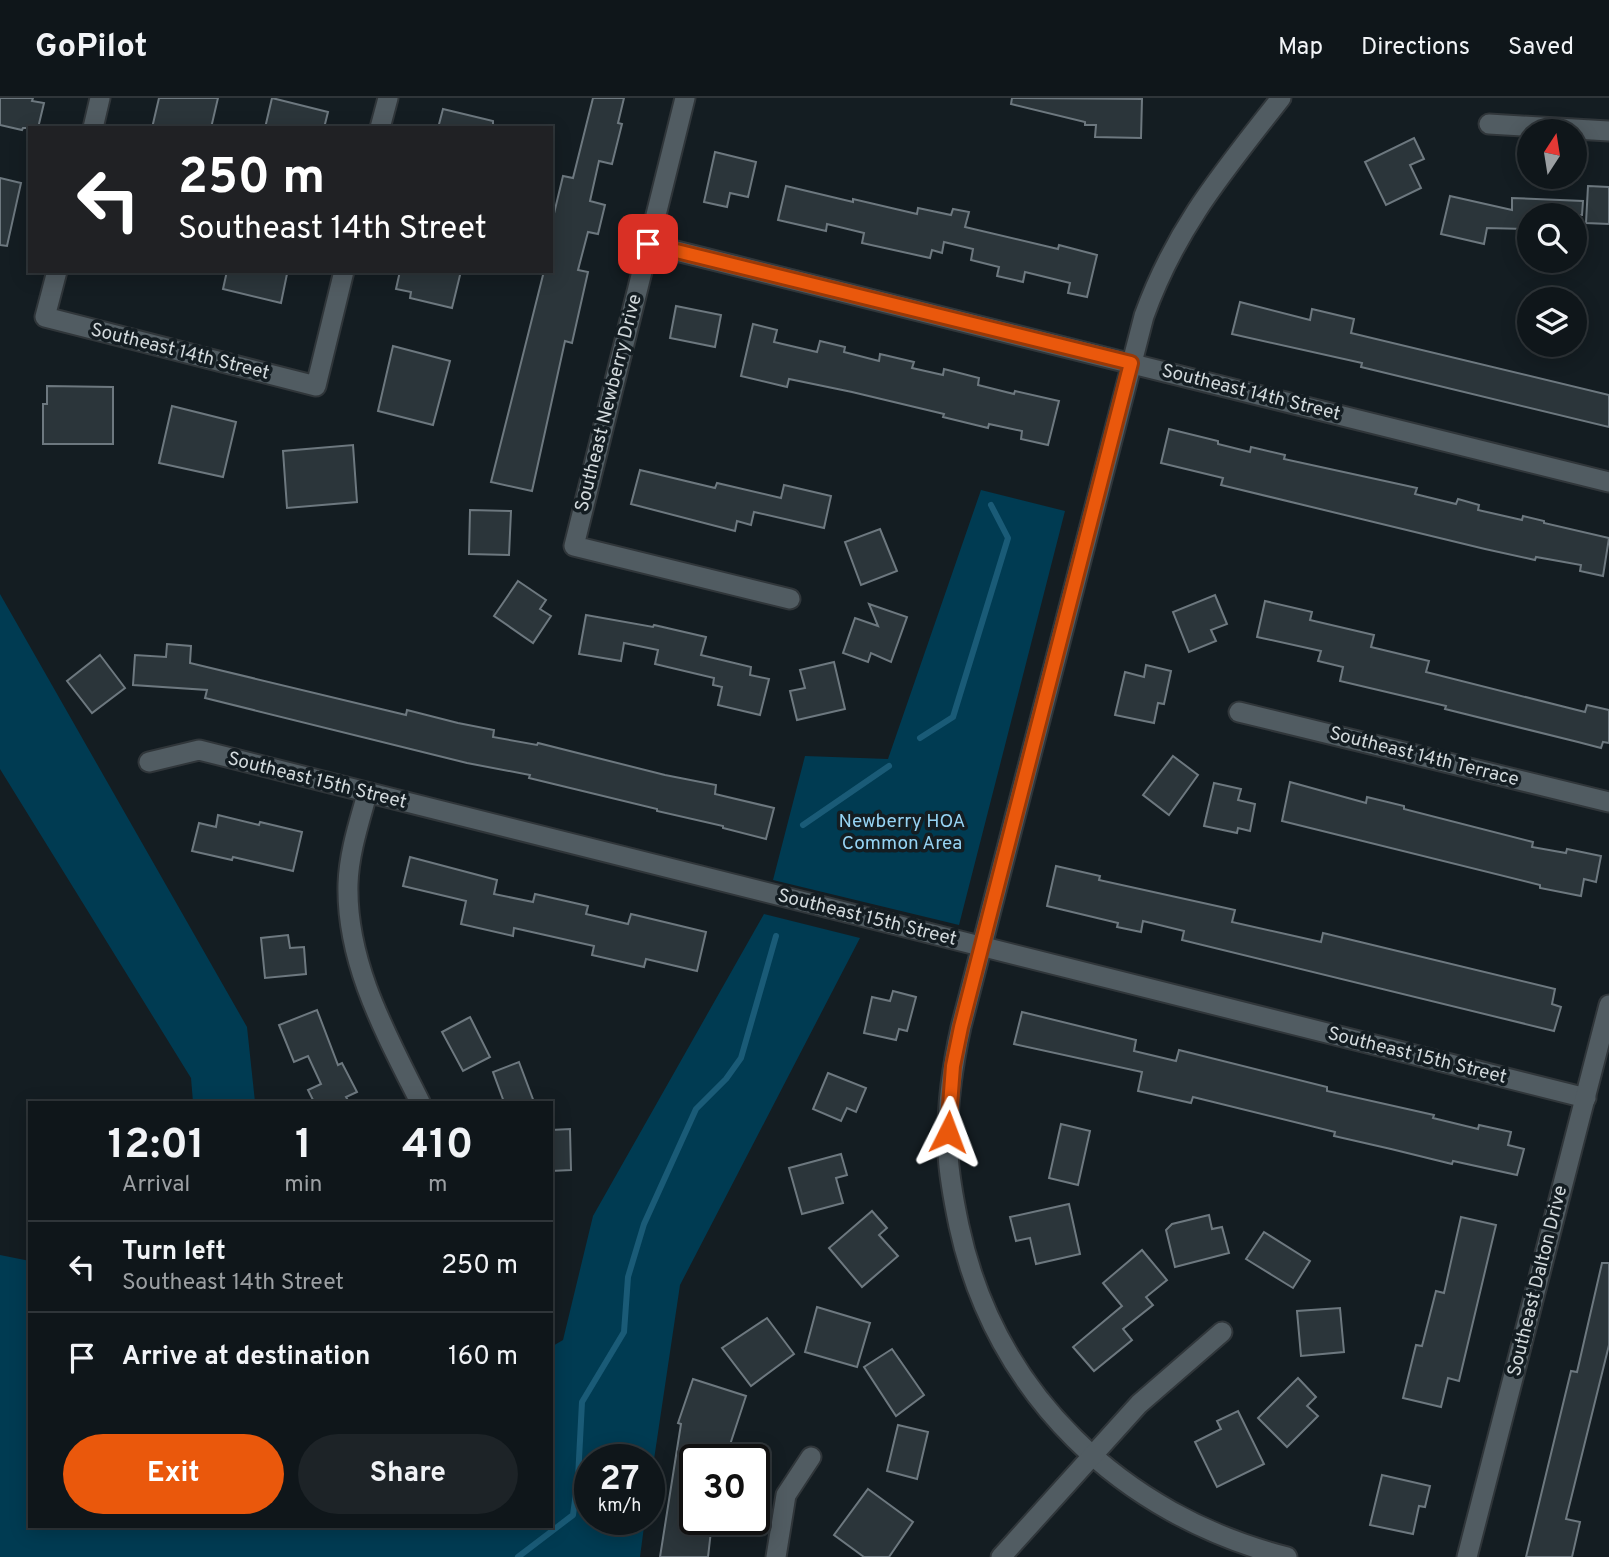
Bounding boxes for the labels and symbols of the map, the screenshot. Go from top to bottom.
north arrow [1517,119,1587,189]
pin [618,214,678,274]
street label: Southeast Newberry Drive [570,292,648,514]
street label: Southeast 14th Street [88,318,272,386]
street label: Southeast 14th Street [1159,359,1343,427]
street label: Southeast 14th Terrace [1327,722,1521,792]
street label: Southeast 15th Street [225,747,409,815]
park label: Newberry HOA Common Area [838,810,966,856]
street label: Southeast 15th Street [775,884,959,952]
street label: Southeast 15th Street [1325,1022,1509,1090]
position arrow [911,1095,985,1169]
street label: Southeast Dalton Drive [1503,1183,1573,1379]
speed limit sign: 30 [679,1444,770,1535]

